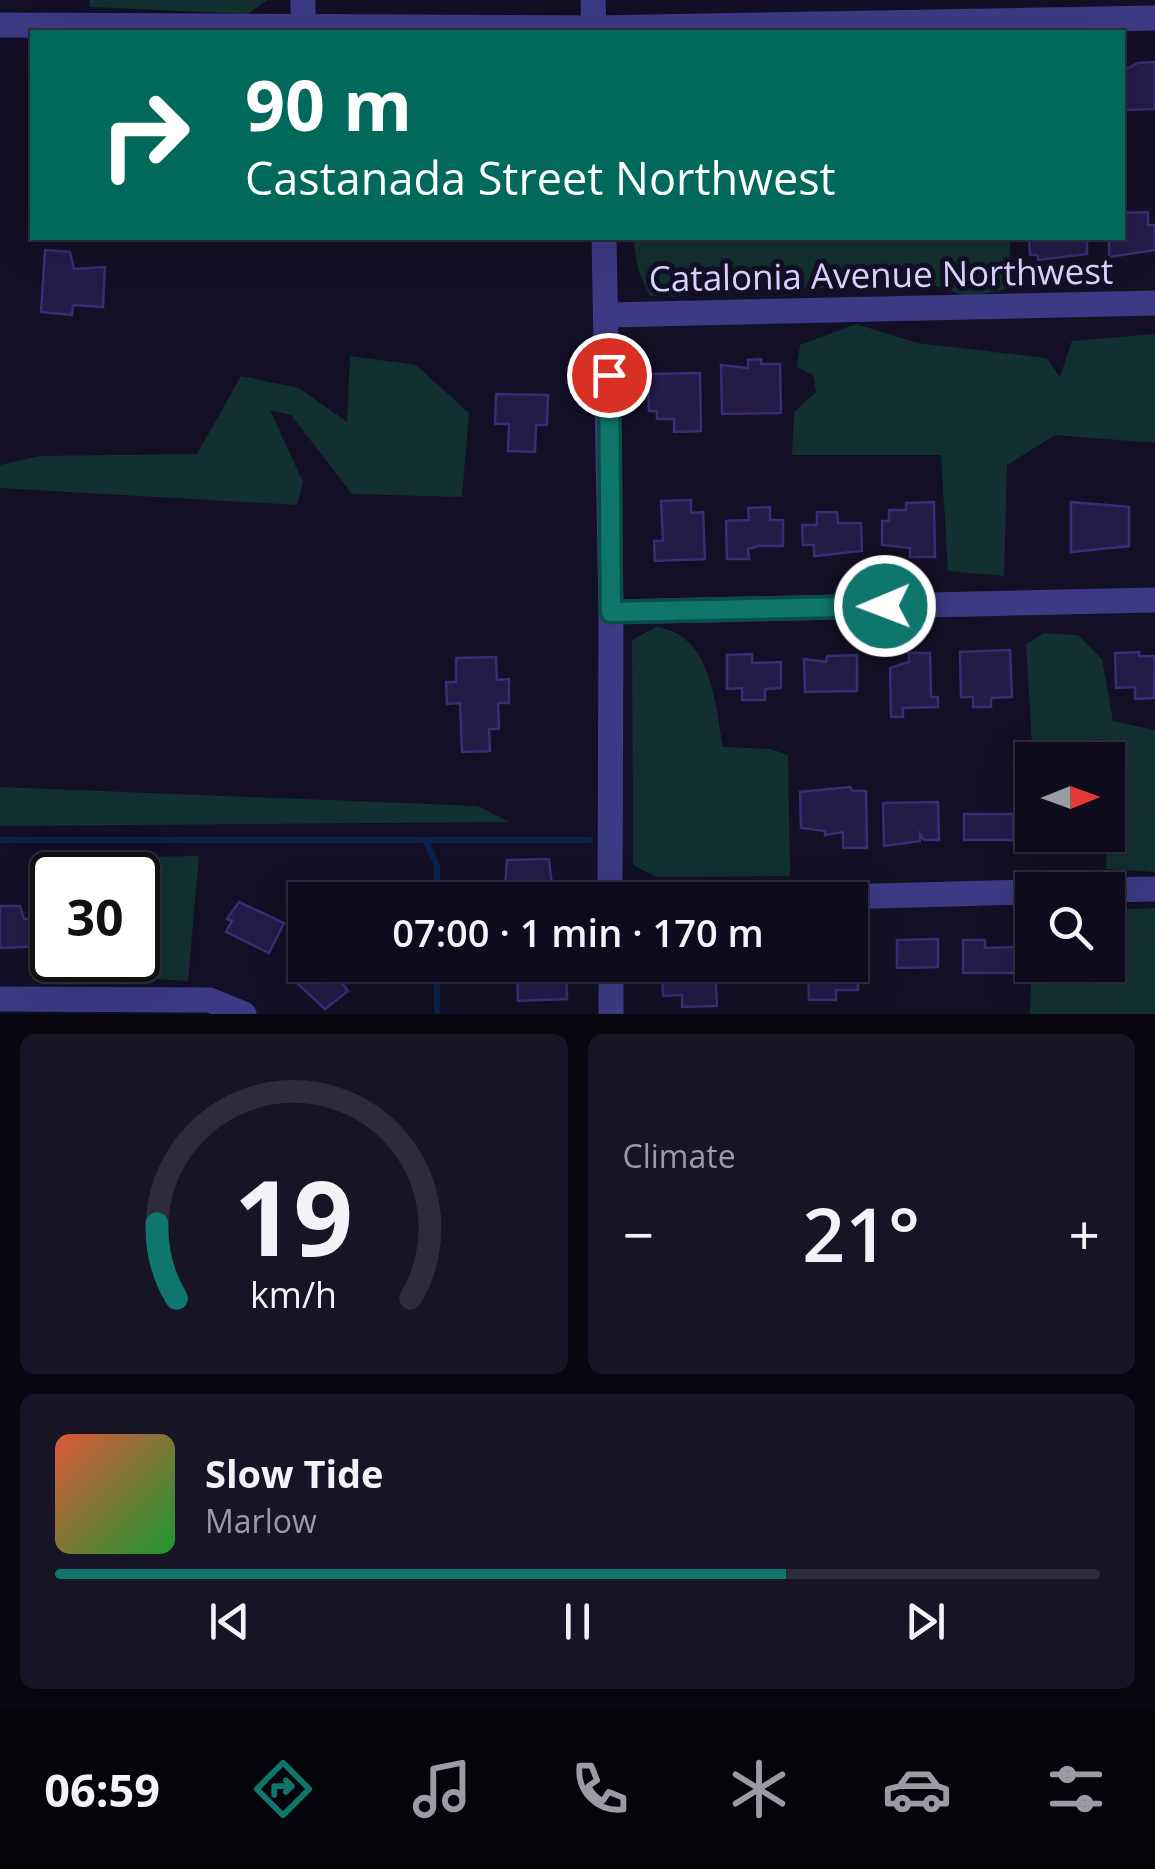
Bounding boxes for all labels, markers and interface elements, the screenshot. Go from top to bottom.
text: 90 m [245,56,412,152]
icon: right [80,70,210,200]
text: Castanada Street Northwest [245,147,836,208]
street label: Catalonia Avenue Northwest [648,246,1114,302]
pin [567,333,652,418]
icon: arrive [582,348,637,403]
position arrow [833,554,937,658]
north arrow [1015,742,1125,852]
map controls [1015,742,1125,982]
speed limit sign: 30 [30,852,160,982]
button: search [1015,872,1125,982]
text: 07:00 · 1 min · 170 m [392,906,764,958]
text: Climate [623,1134,736,1177]
text: 19 [234,1145,353,1286]
text: 21° [802,1182,920,1284]
text: − [623,1196,654,1271]
text: + [1069,1196,1100,1271]
text: km/h [250,1270,337,1318]
text: Slow Tide [205,1447,384,1499]
text: Marlow [205,1499,317,1542]
icon: previous [202,1594,257,1649]
icon: pause [550,1594,605,1649]
icon: next [898,1594,953,1649]
icon: directions [248,1754,318,1824]
icon: music [407,1754,477,1824]
icon: phone [565,1754,635,1824]
icon: climate [724,1754,794,1824]
icon: car [882,1754,952,1824]
icon: filters [1041,1754,1111,1824]
text: 06:59 [44,1759,160,1820]

